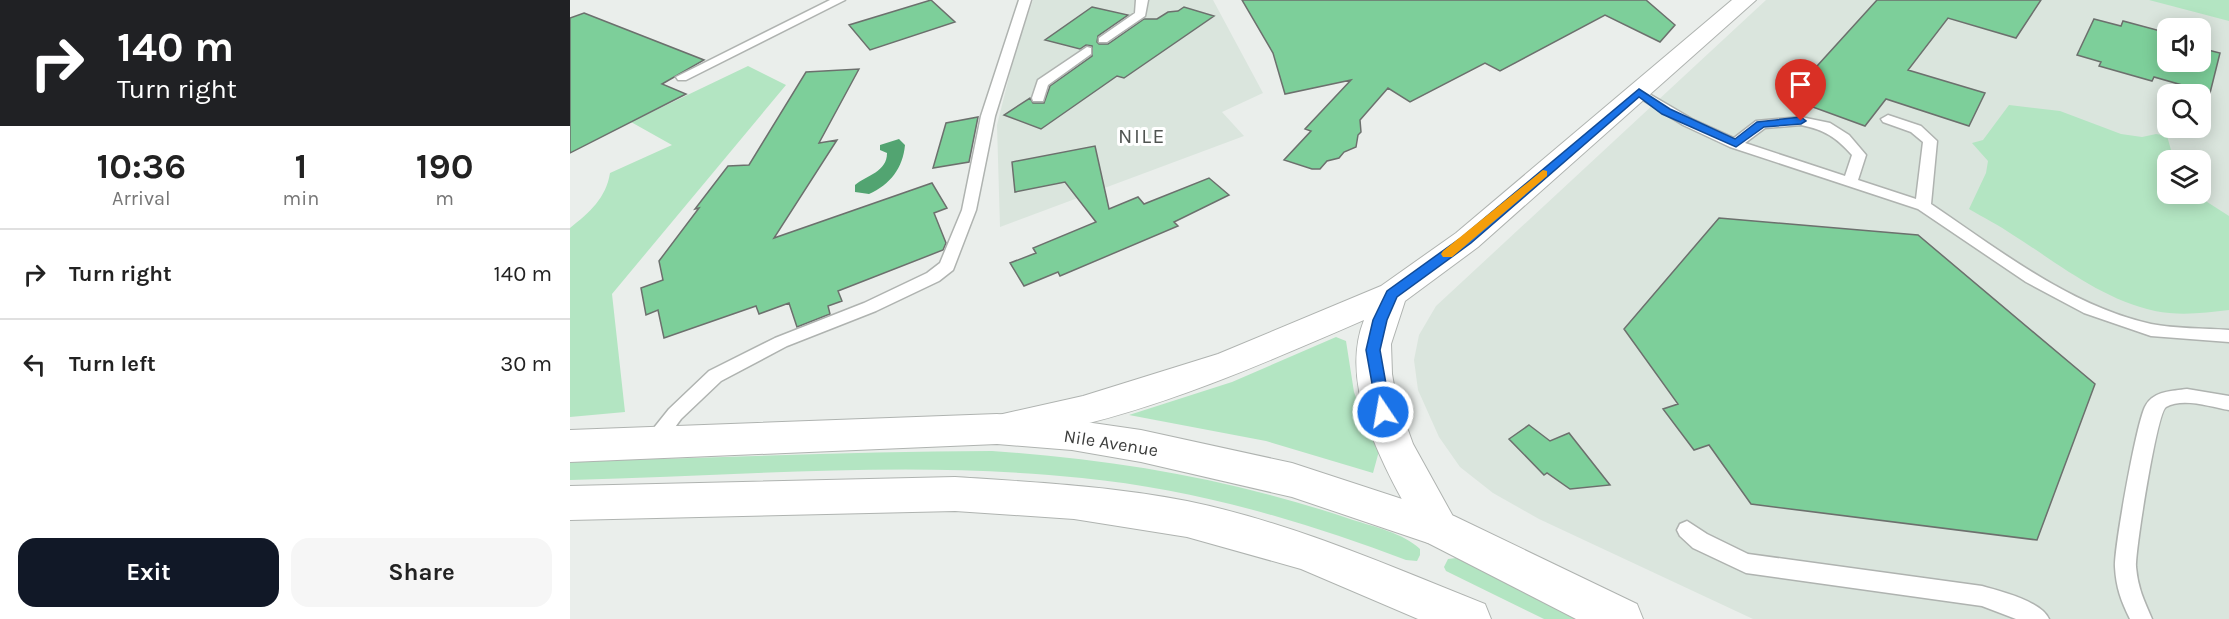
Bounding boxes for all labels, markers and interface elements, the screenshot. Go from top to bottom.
map controls [2157,18,2211,204]
button: sound [2157,18,2211,72]
text: 140 m [117,22,234,72]
icon: right [18,24,96,102]
pin [1775,59,1826,121]
icon: arrive [1784,68,1817,101]
text: Turn right [117,73,237,105]
button: search [2157,84,2211,138]
district label: NILE [1118,124,1166,148]
text: 10:36 [97,145,186,187]
text: 1 [295,145,307,187]
text: 190 [416,145,473,187]
button: layers [2157,150,2211,204]
text: Arrival [112,187,171,210]
text: min [283,187,319,210]
text: m [435,187,454,210]
icon: right [18,258,51,291]
text: Turn right [69,261,172,287]
text: 140 m [494,261,552,287]
icon: left [18,348,51,381]
text: Turn left [69,351,156,377]
text: 30 m [500,351,552,377]
position arrow [1351,380,1415,444]
street label: Nile Avenue [1062,425,1160,461]
button: Exit [18,538,279,607]
button: Share [291,538,552,607]

